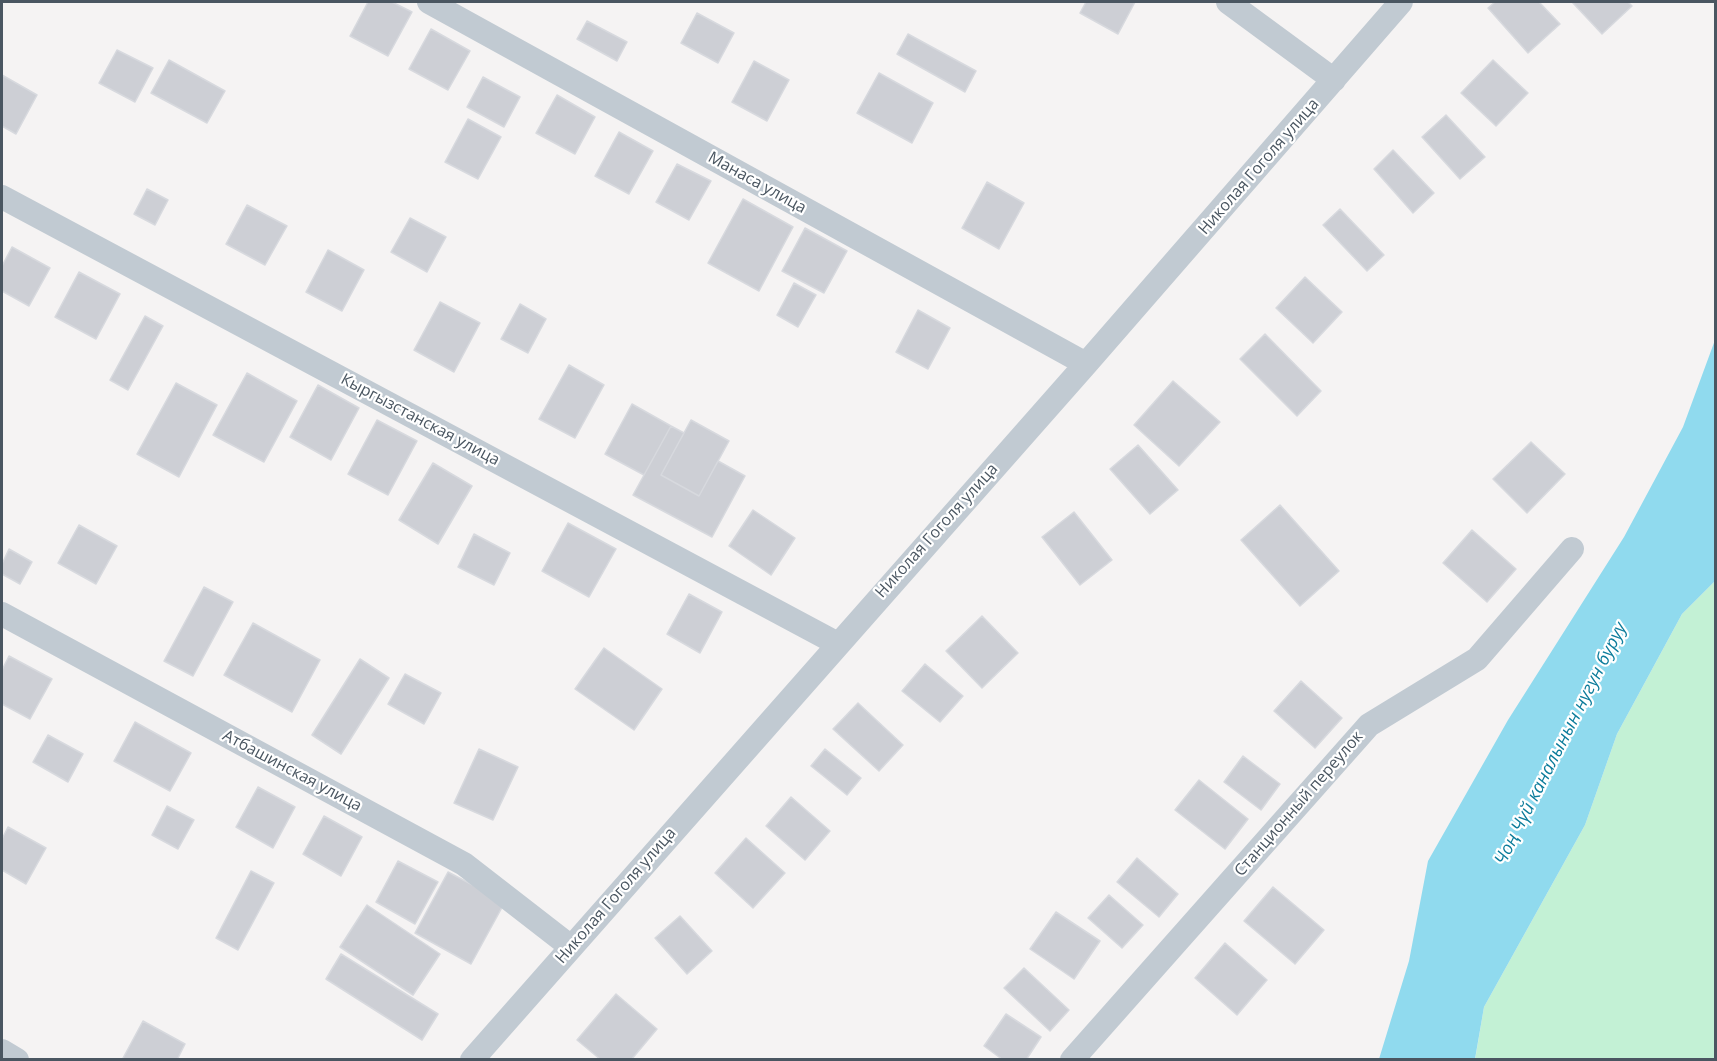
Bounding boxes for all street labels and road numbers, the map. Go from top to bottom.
street label: Николая Гоголя улица [1195,95,1323,239]
street label: Манаса улица [705,148,809,218]
street label: Кыргызстанская улица [337,370,503,470]
street label: Николая Гоголя улица [872,460,1002,602]
street label: Атбашинская улица [219,726,365,816]
street label: Станционный переулок [1231,727,1367,881]
street label: Николая Гоголя улица [552,824,680,968]

